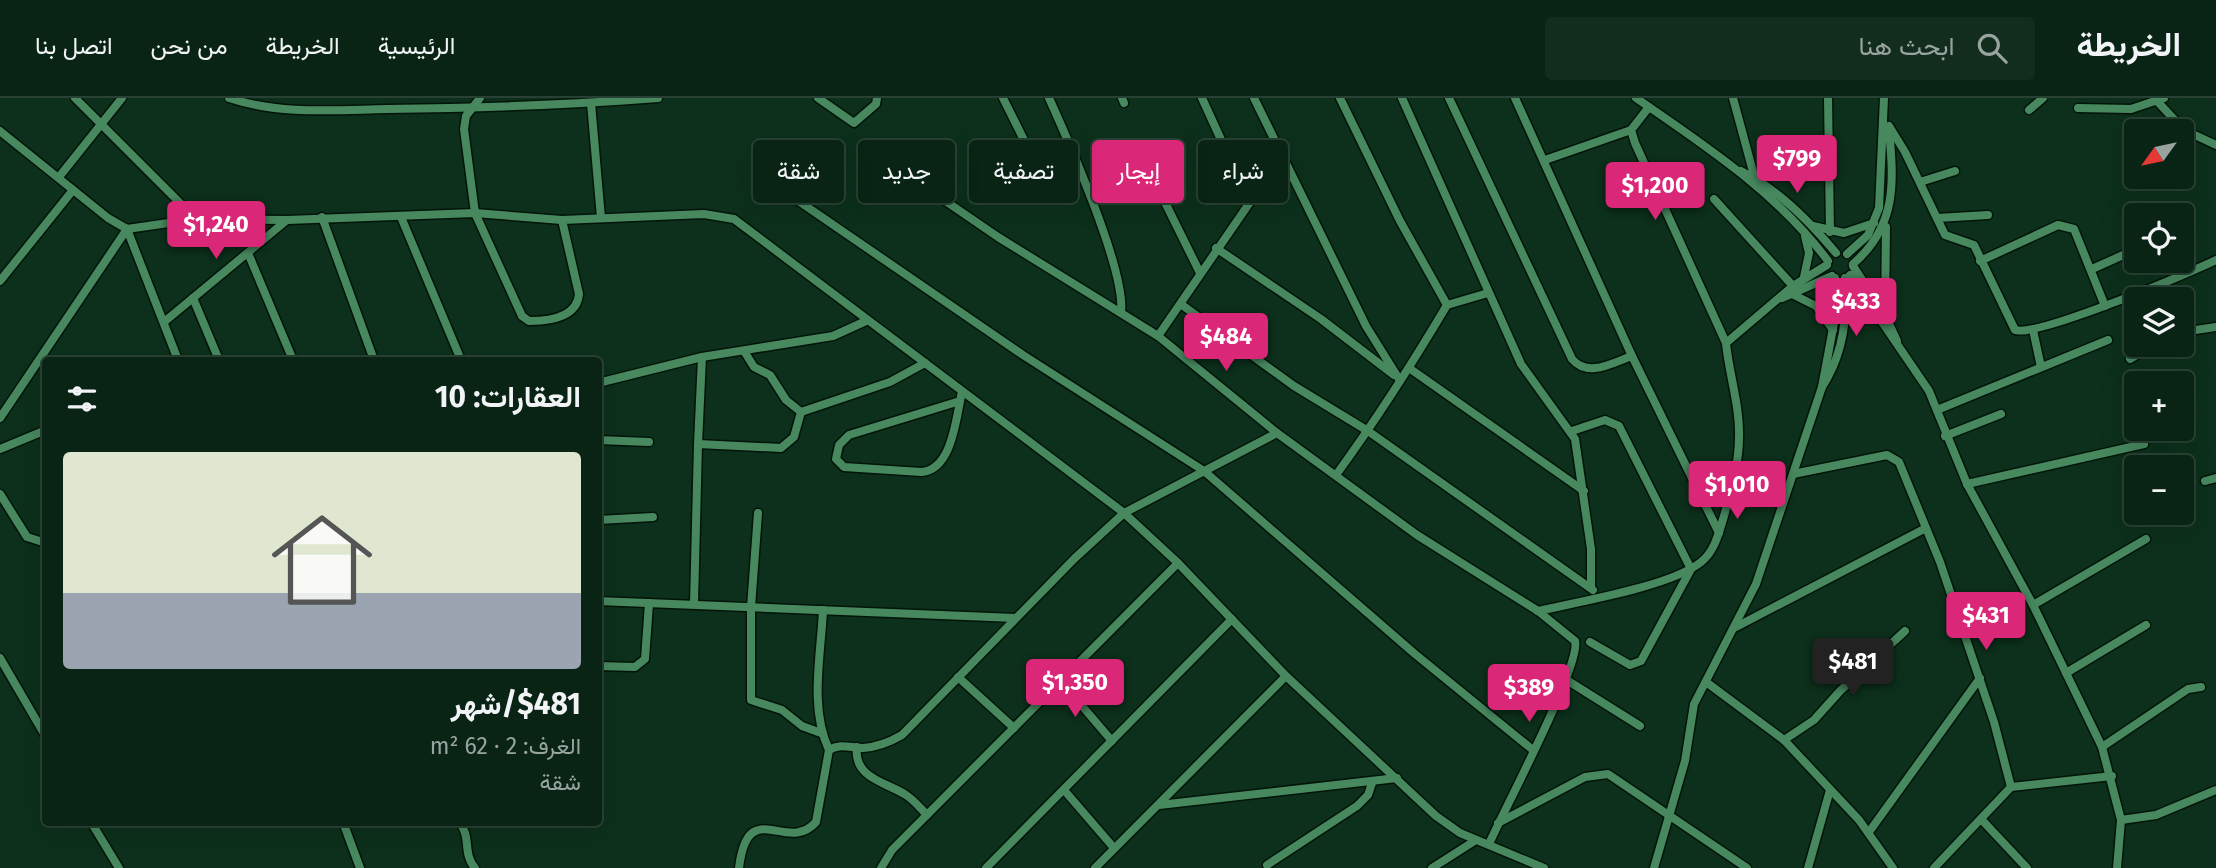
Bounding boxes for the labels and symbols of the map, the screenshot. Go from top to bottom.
north arrow [2124,119,2194,189]
pin: $799 [1756,136,1838,195]
pin: $1,200 [1598,162,1712,222]
pin: $1,240 [159,202,273,261]
pin: $433 [1815,278,1897,338]
pin: $484 [1185,314,1267,373]
pin: $1,010 [1680,462,1794,521]
pin: $431 [1945,592,2027,652]
pin: $481 [1812,638,1894,698]
pin: $1,350 [1018,660,1132,719]
pin: $389 [1488,664,1570,724]

